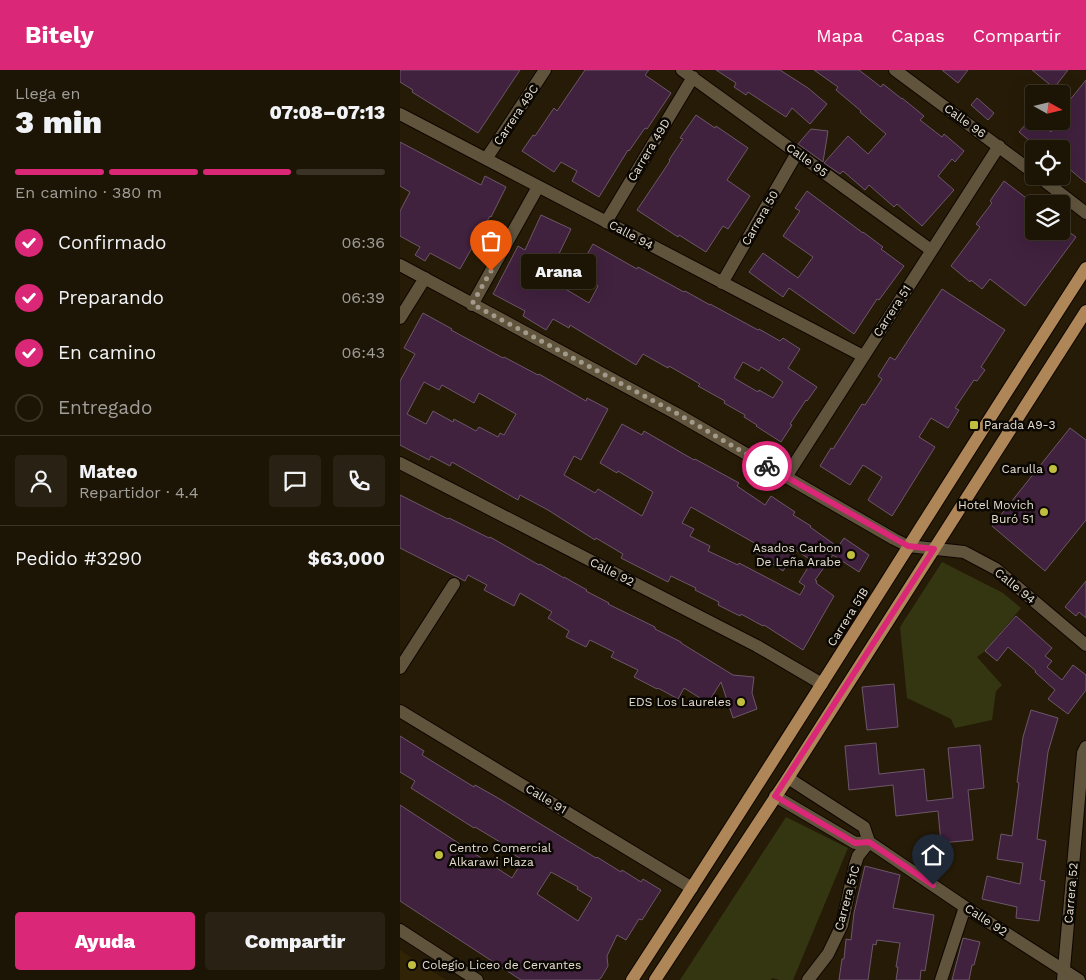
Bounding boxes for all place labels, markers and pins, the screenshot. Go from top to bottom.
pin [470,220,512,271]
callout: Arana [521,254,596,288]
place label: Parada A9-3 [984,418,1056,432]
marker: Parada A9-3 [968,419,980,431]
place label: Carulla [1002,462,1043,476]
marker: Carulla [1047,463,1059,475]
place label: Hotel Movich Buró 51 [958,498,1034,526]
marker: Hotel Movich Buró 51 [1038,506,1050,518]
place label: Asados Carbon De Leña Arabe [753,541,841,569]
marker: Asados Carbon De Leña Arabe [845,549,857,561]
place label: EDS Los Laureles [628,695,731,709]
marker: EDS Los Laureles [735,696,747,708]
pin [912,834,954,885]
place label: Centro Comercial Alkarawi Plaza [449,841,552,869]
marker: Centro Comercial Alkarawi Plaza [433,849,445,861]
place label: Colegio Liceo de Cervantes [422,958,581,972]
marker: Colegio Liceo de Cervantes [406,959,418,971]

